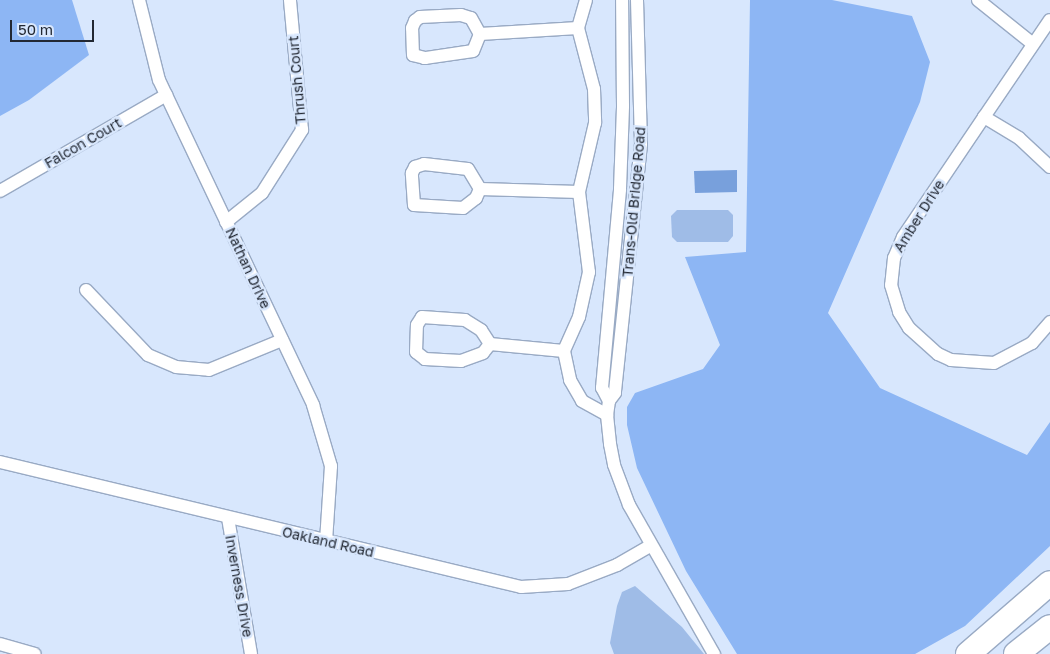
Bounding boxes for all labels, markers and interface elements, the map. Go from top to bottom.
scale bar [12,10,96,42]
text: 50 m [18,20,53,38]
street label: Thrush Court [285,35,309,125]
street label: Falcon Court [41,114,125,172]
street label: Trans-Old Bridge Road [619,126,649,278]
street label: Amber Drive [890,177,948,255]
street label: Nathan Drive [222,225,274,311]
street label: Oakland Road [281,523,375,561]
street label: Inverness Drive [222,534,256,638]

